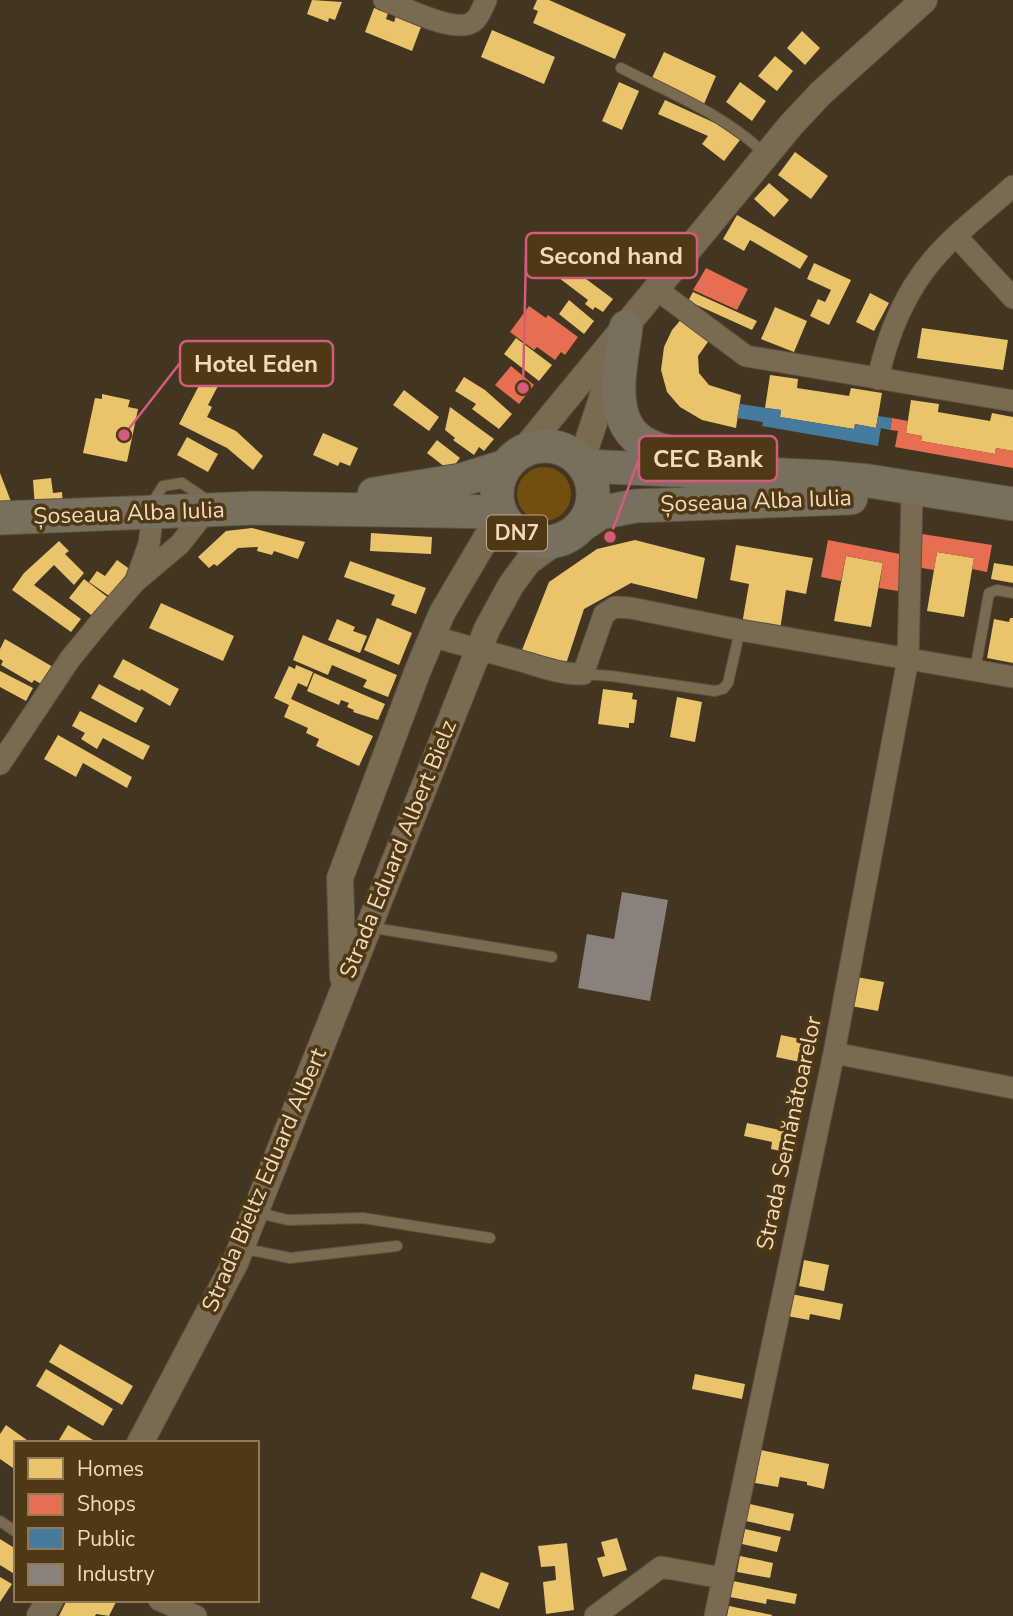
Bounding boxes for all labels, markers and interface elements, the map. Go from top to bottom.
callout: Second hand [526,233,697,278]
text: Second hand [539,240,683,272]
callout: Hotel Eden [180,341,333,386]
text: Hotel Eden [194,348,318,380]
callout: CEC Bank [639,436,777,481]
text: CEC Bank [653,443,764,475]
street label: Șoseaua Alba Iulia [660,482,852,520]
street label: Șoseaua Alba Iulia [33,494,225,532]
road number: DN7 [487,516,547,550]
street label: Strada Eduard Albert Bielz [332,715,464,983]
street label: Strada Semănătoarelor [749,1012,829,1253]
street label: Strada Bieltz Eduard Albert [194,1043,334,1317]
legend [14,1441,259,1602]
text: Homes [77,1455,144,1483]
text: Shops [77,1490,136,1518]
text: Public [77,1525,135,1553]
text: Industry [77,1560,155,1588]

